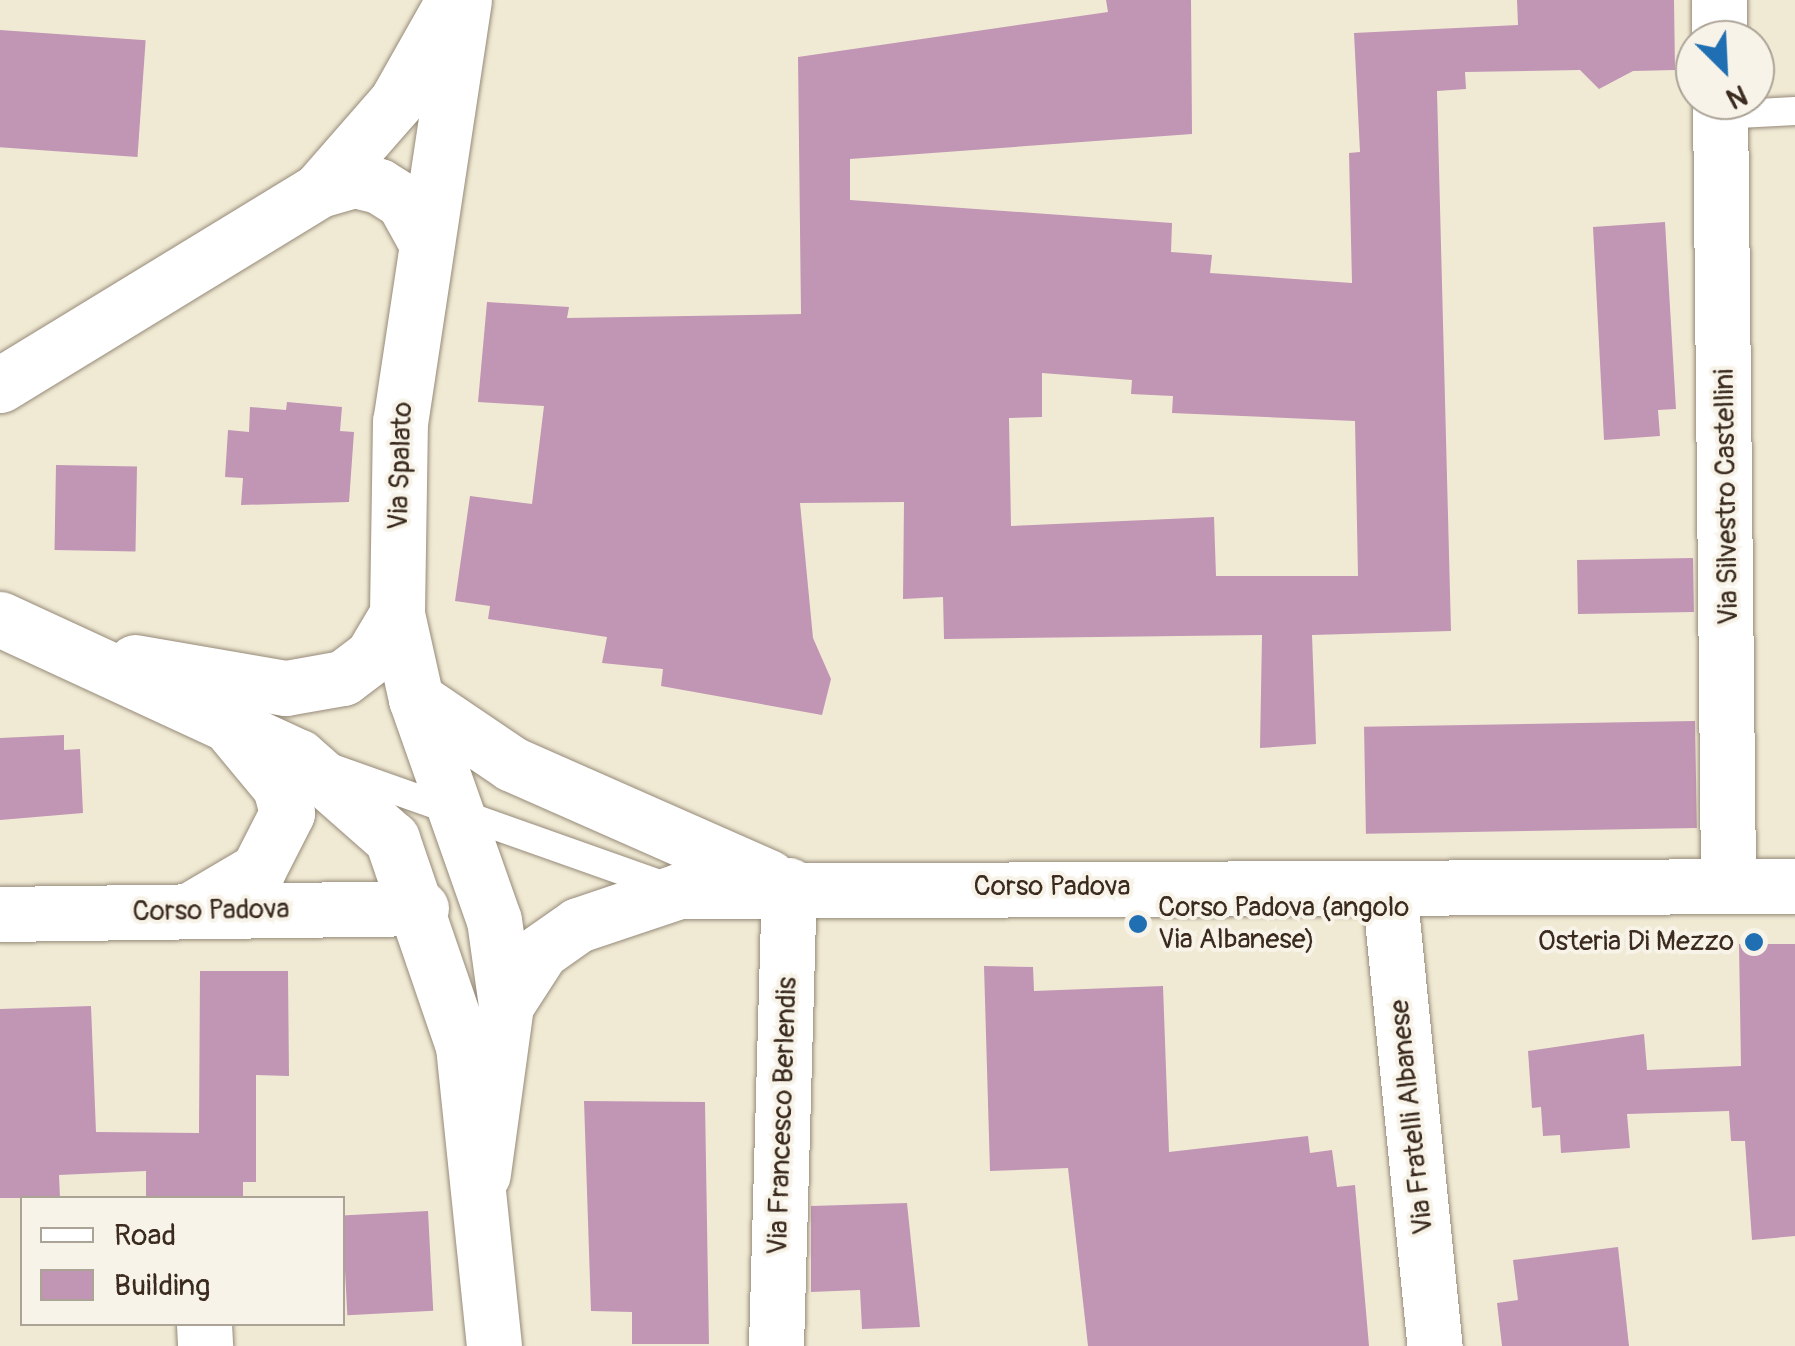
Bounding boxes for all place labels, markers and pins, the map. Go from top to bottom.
place label: Corso Padova (angolo Via Albanese) [1158,891,1409,957]
marker: Corso Padova (angolo Via Albanese) [1127,913,1149,935]
place label: Osteria Di Mezzo [1538,925,1734,959]
marker: Osteria Di Mezzo [1743,931,1765,953]

